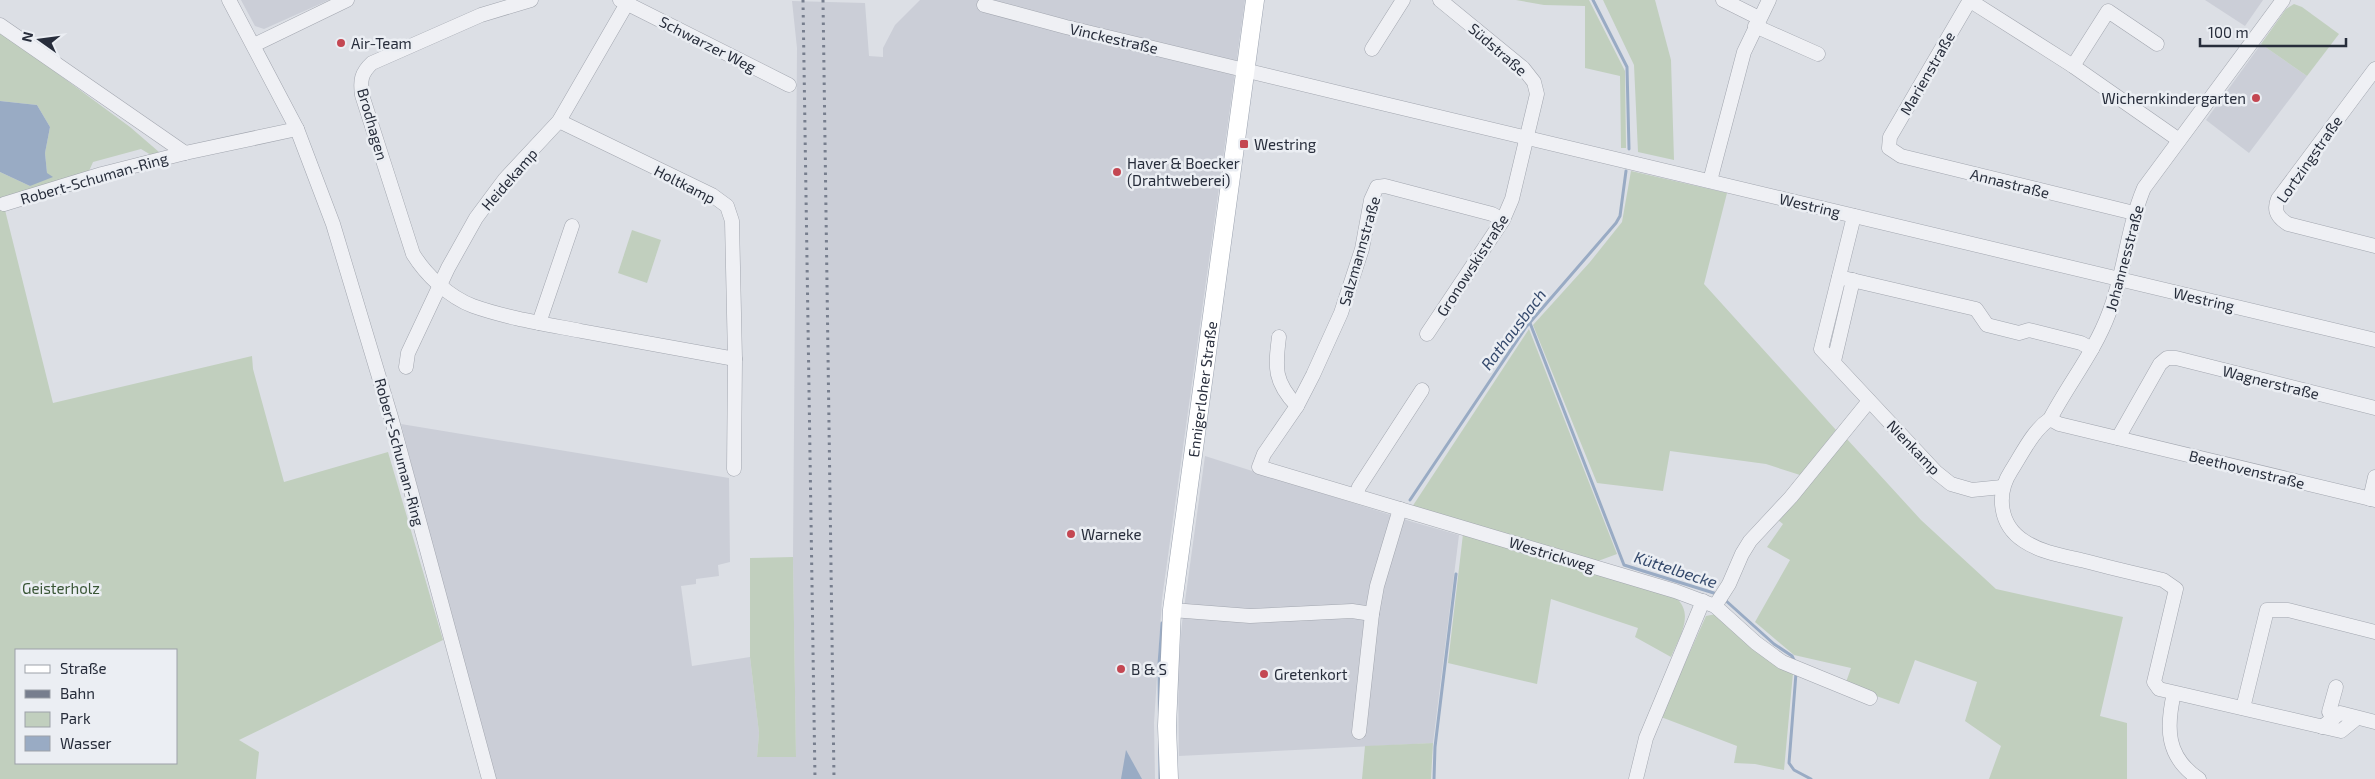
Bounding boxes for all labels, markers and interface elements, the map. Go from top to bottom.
street label: Schwarzer Weg [657,12,760,76]
north arrow [15,15,65,65]
scale bar [2200,15,2346,47]
street label: Vinckestraße [1068,19,1160,57]
street label: Südstraße [1465,19,1531,79]
text: 100 m [2208,23,2249,41]
street label: Marienstraße [1896,28,1958,118]
text: N [17,30,36,44]
place label: Air-Team [351,34,412,52]
marker: Air-Team [335,37,347,49]
street label: Brodhagen [354,86,392,162]
place label: Wichernkindergarten [2102,89,2246,107]
marker: Wichernkindergarten [2250,92,2262,104]
street label: Lortzingstraße [2272,112,2346,206]
place label: Westring [1254,135,1317,153]
marker: Westring [1238,138,1250,150]
street label: Heidekamp [477,144,541,214]
street label: Robert-Schuman-Ring [18,148,170,208]
place label: Haver & Boecker (Drahtweberei) [1127,154,1240,189]
street label: Holtkamp [651,161,719,207]
street label: Annastraße [1969,164,2051,202]
marker: Haver & Boecker (Drahtweberei) [1111,166,1123,178]
street label: Westring [1778,189,1843,221]
street label: Salzmannstraße [1335,194,1383,308]
street label: Johannesstraße [2101,203,2147,313]
street label: Gronowskistraße [1432,211,1512,319]
street label: Westring [2172,283,2237,315]
water label: Rathausbach [1477,285,1549,373]
street label: Ennigerloher Straße [1184,320,1220,458]
street label: Wagnerstraße [2221,361,2321,403]
street label: Robert-Schuman-Ring [372,376,429,529]
street label: Nienkamp [1884,416,1944,478]
street label: Beethovenstraße [2187,446,2307,492]
place label: Warneke [1081,525,1142,543]
marker: Warneke [1065,528,1077,540]
street label: Westrickweg [1507,532,1598,576]
water label: Küttelbecke [1632,547,1720,591]
park label: Geisterholz [22,579,100,597]
legend [15,649,178,764]
text: Straße [60,659,106,677]
place label: B & S [1131,660,1167,678]
marker: B & S [1115,663,1127,675]
place label: Gretenkort [1274,665,1348,683]
marker: Gretenkort [1258,668,1270,680]
text: Bahn [60,684,95,702]
text: Park [60,709,91,727]
text: Wasser [60,734,112,752]

